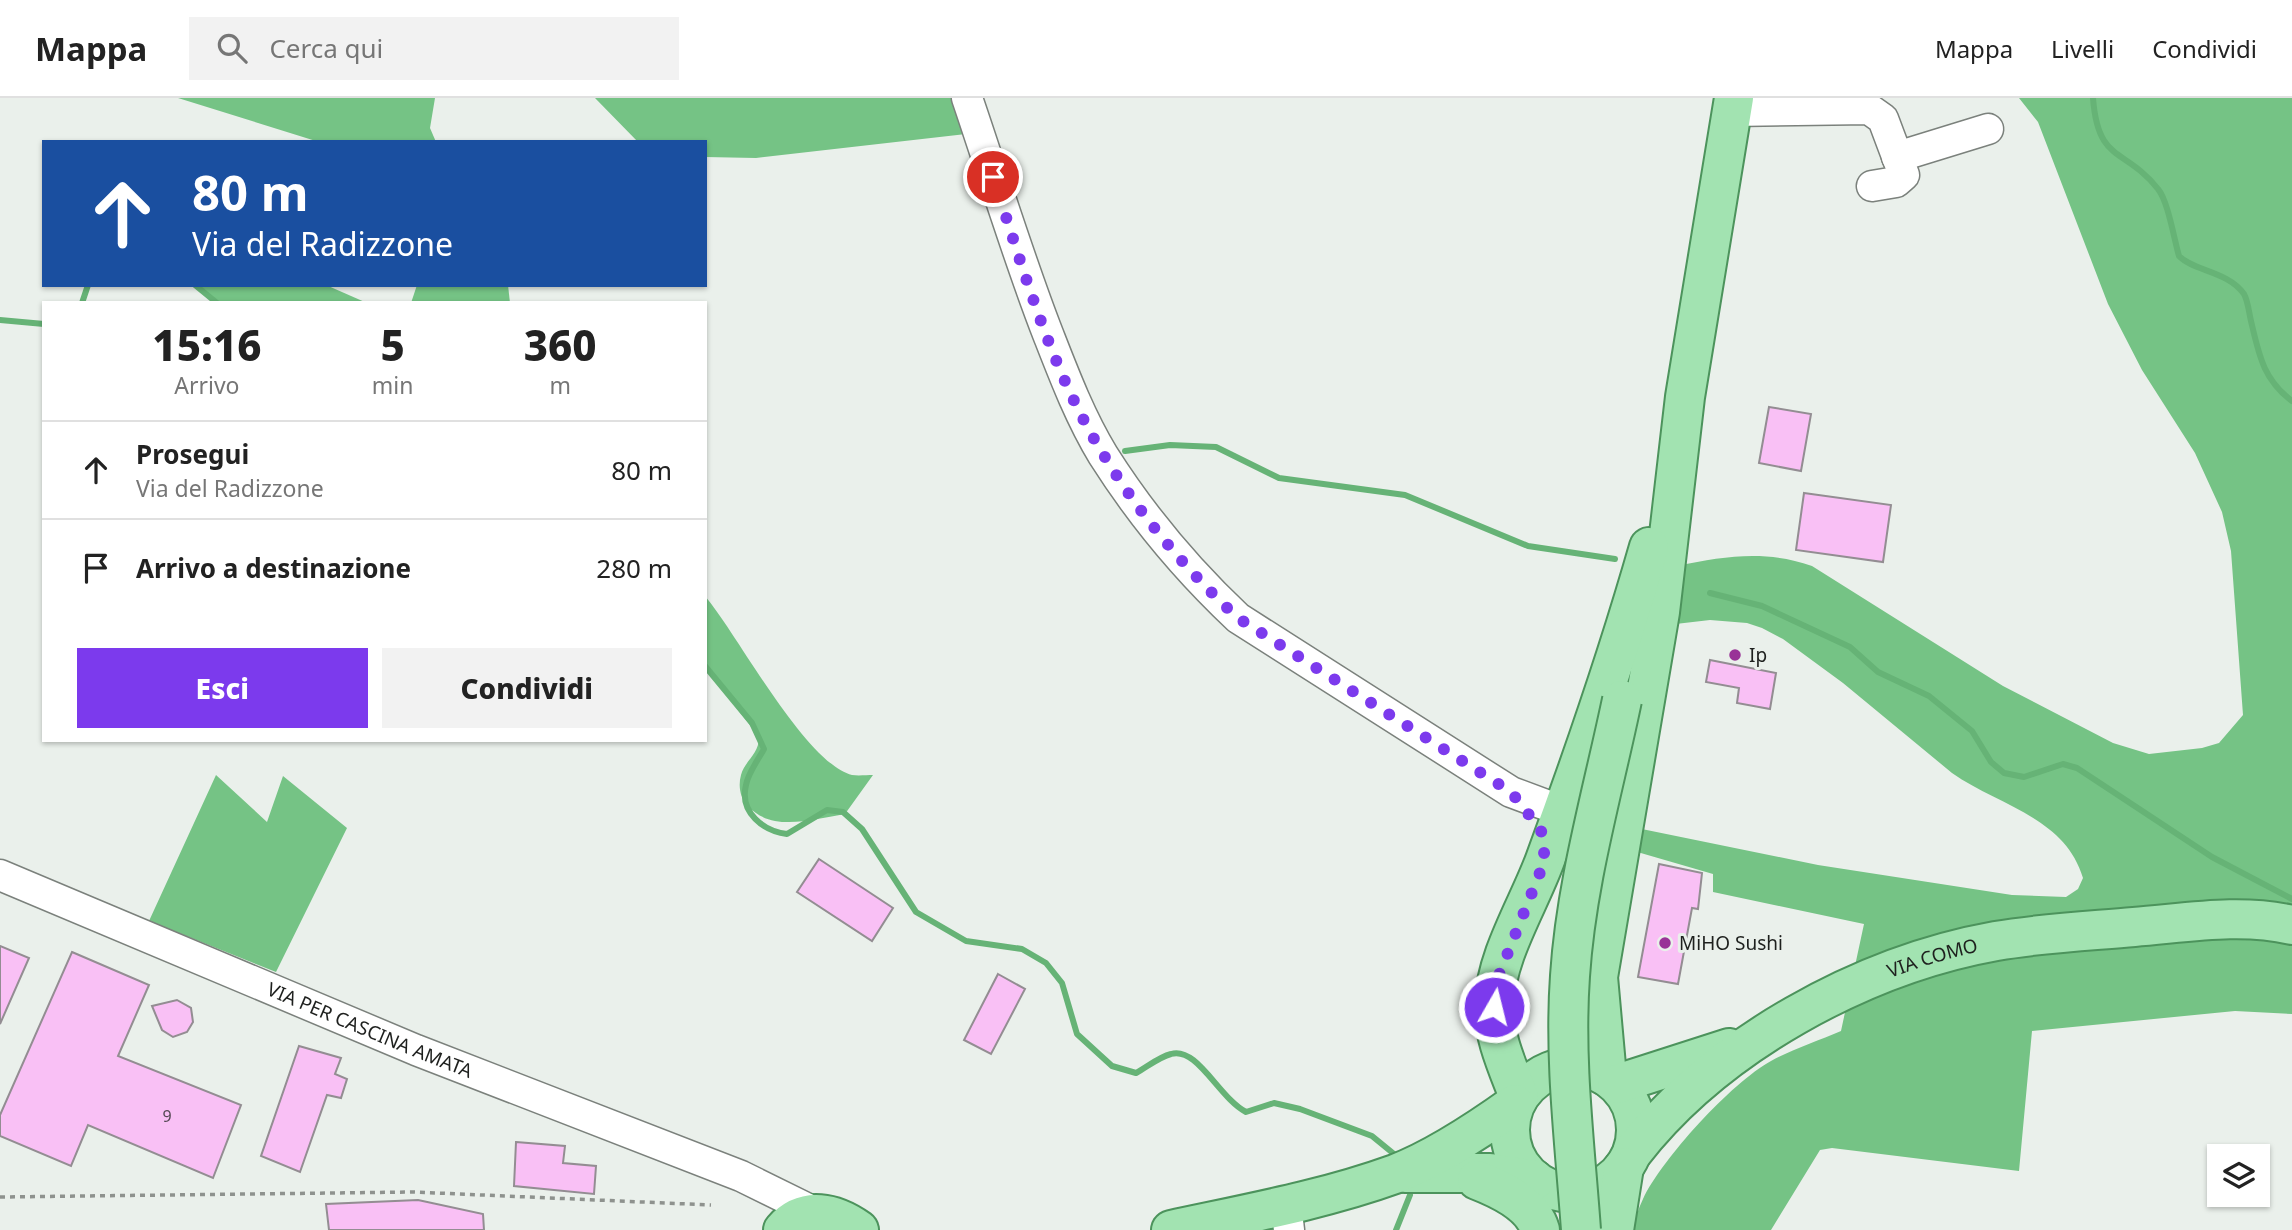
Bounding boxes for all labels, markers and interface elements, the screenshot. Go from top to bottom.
search box [189,17,679,80]
text: Mappa [35,26,147,71]
icon: search [213,29,251,67]
text: Cerca qui [269,30,383,66]
text: Mappa [1935,32,2013,65]
text: Livelli [2051,32,2114,65]
text: Condividi [2152,32,2257,65]
pin [963,147,1023,207]
icon: arrive [974,158,1012,196]
text: 80 m [192,159,309,225]
icon: ahead [77,168,168,259]
text: Via del Radizzone [192,222,453,265]
text: 15:16 [152,316,261,373]
text: 5 [380,316,405,373]
text: 360 [524,316,597,373]
text: Arrivo [174,369,240,401]
text: min [372,369,413,401]
text: m [549,369,571,401]
text: Prosegui [136,436,249,472]
icon: ahead [77,451,115,489]
text: 80 m [611,452,672,488]
text: Via del Radizzone [136,472,324,504]
icon: arrive [77,549,115,587]
text: Arrivo a destinazione [136,550,411,586]
text: 280 m [596,550,672,586]
place label: Ip [1749,642,1767,668]
marker: Ip [1727,647,1743,663]
button: Esci [77,648,368,728]
button: Condividi [382,648,672,728]
place label: MiHO Sushi [1679,930,1783,956]
street label: VIA COMO [1883,932,1980,984]
marker: MiHO Sushi [1657,935,1673,951]
position arrow [1457,970,1531,1044]
street label: VIA PER CASCINA AMATA [263,976,477,1084]
house number: 9 [162,1105,172,1127]
map controls [2207,1144,2270,1207]
button: layers [2207,1144,2270,1207]

